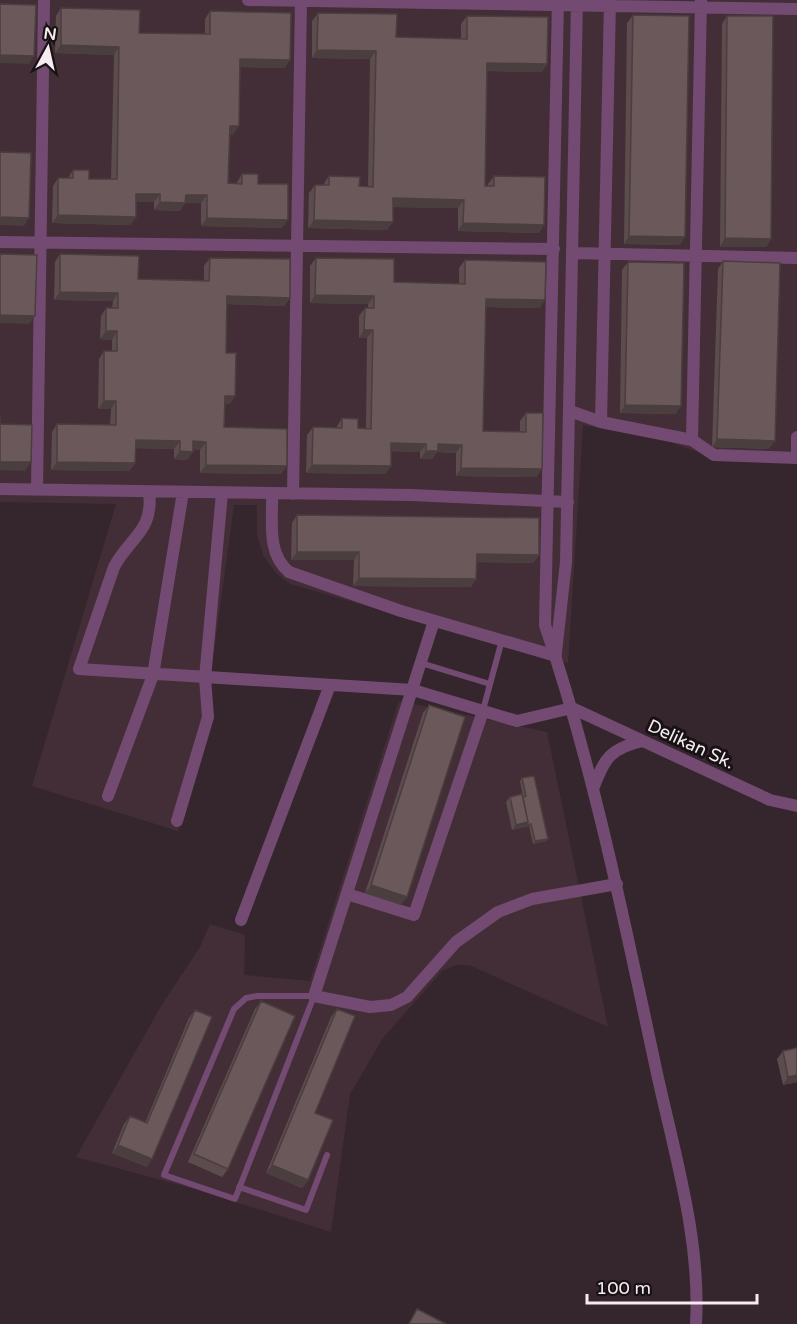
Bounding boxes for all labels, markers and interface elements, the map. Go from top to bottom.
north arrow [18,18,78,78]
text: N [42,23,58,45]
street label: Delikan Sk. [644,714,738,774]
scale bar [587,1267,756,1305]
text: 100 m [596,1277,651,1299]

